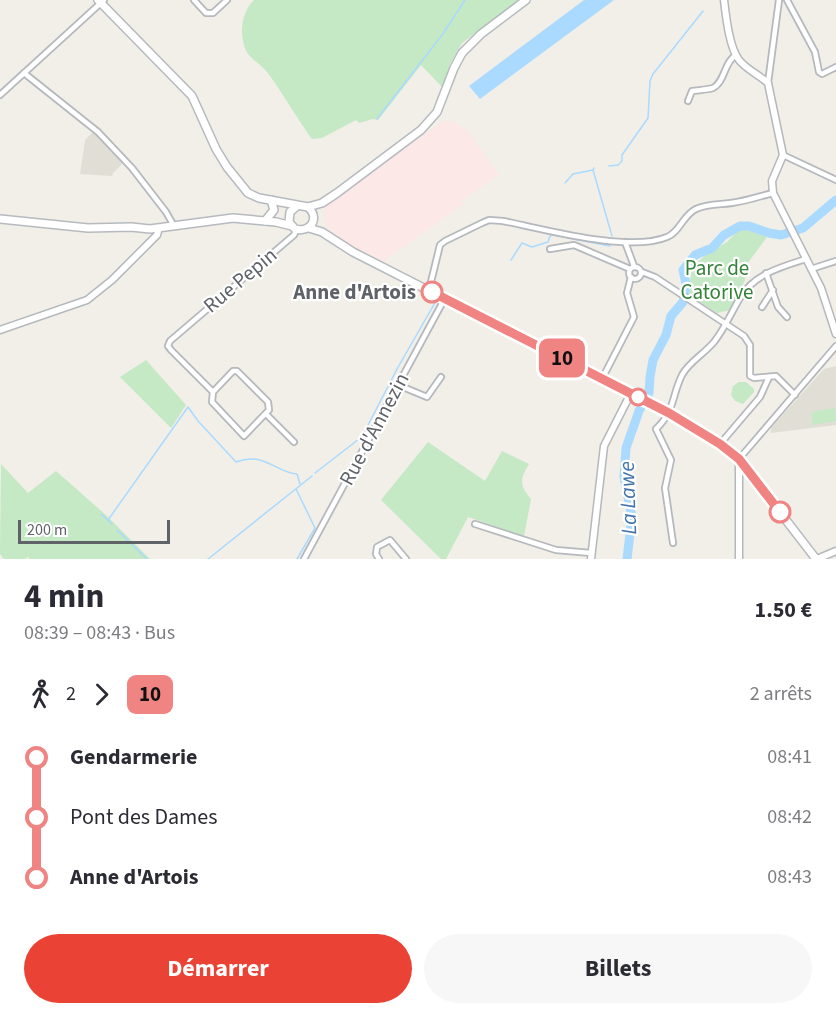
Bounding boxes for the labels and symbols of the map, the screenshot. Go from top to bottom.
street label: Rue Pepin [197,240,283,320]
park label: Parc de Catorive [680,253,754,307]
place label: Anne d'Artois [292,277,416,307]
marker: Anne d'Artois [421,281,443,303]
line badge: 10 [535,338,589,378]
street label: Rue d'Annezin [332,367,416,491]
unlabelled marker [629,388,647,406]
water label: La Lawe [611,461,645,535]
unlabelled marker [769,501,791,523]
scale bar [18,517,170,544]

